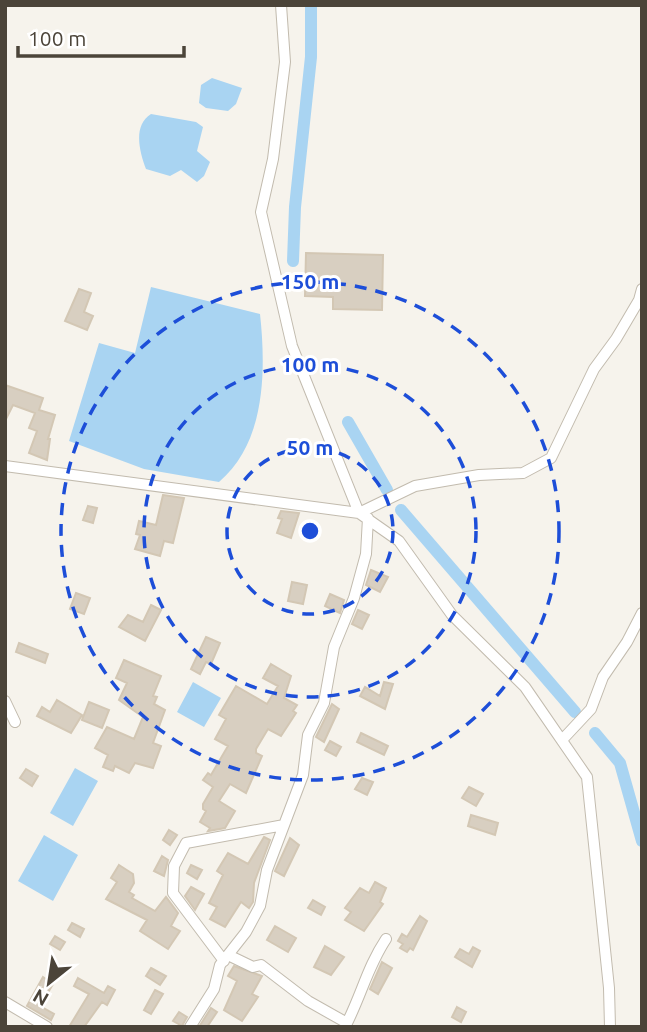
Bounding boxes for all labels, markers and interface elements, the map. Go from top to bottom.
scale bar [18,14,184,58]
text: 100 m [28,26,86,50]
text: 150 m [281,269,339,293]
text: 100 m [281,352,339,376]
text: 50 m [287,435,333,459]
centre of rings [298,519,322,543]
north arrow [14,948,84,1018]
text: N [29,985,52,1011]

